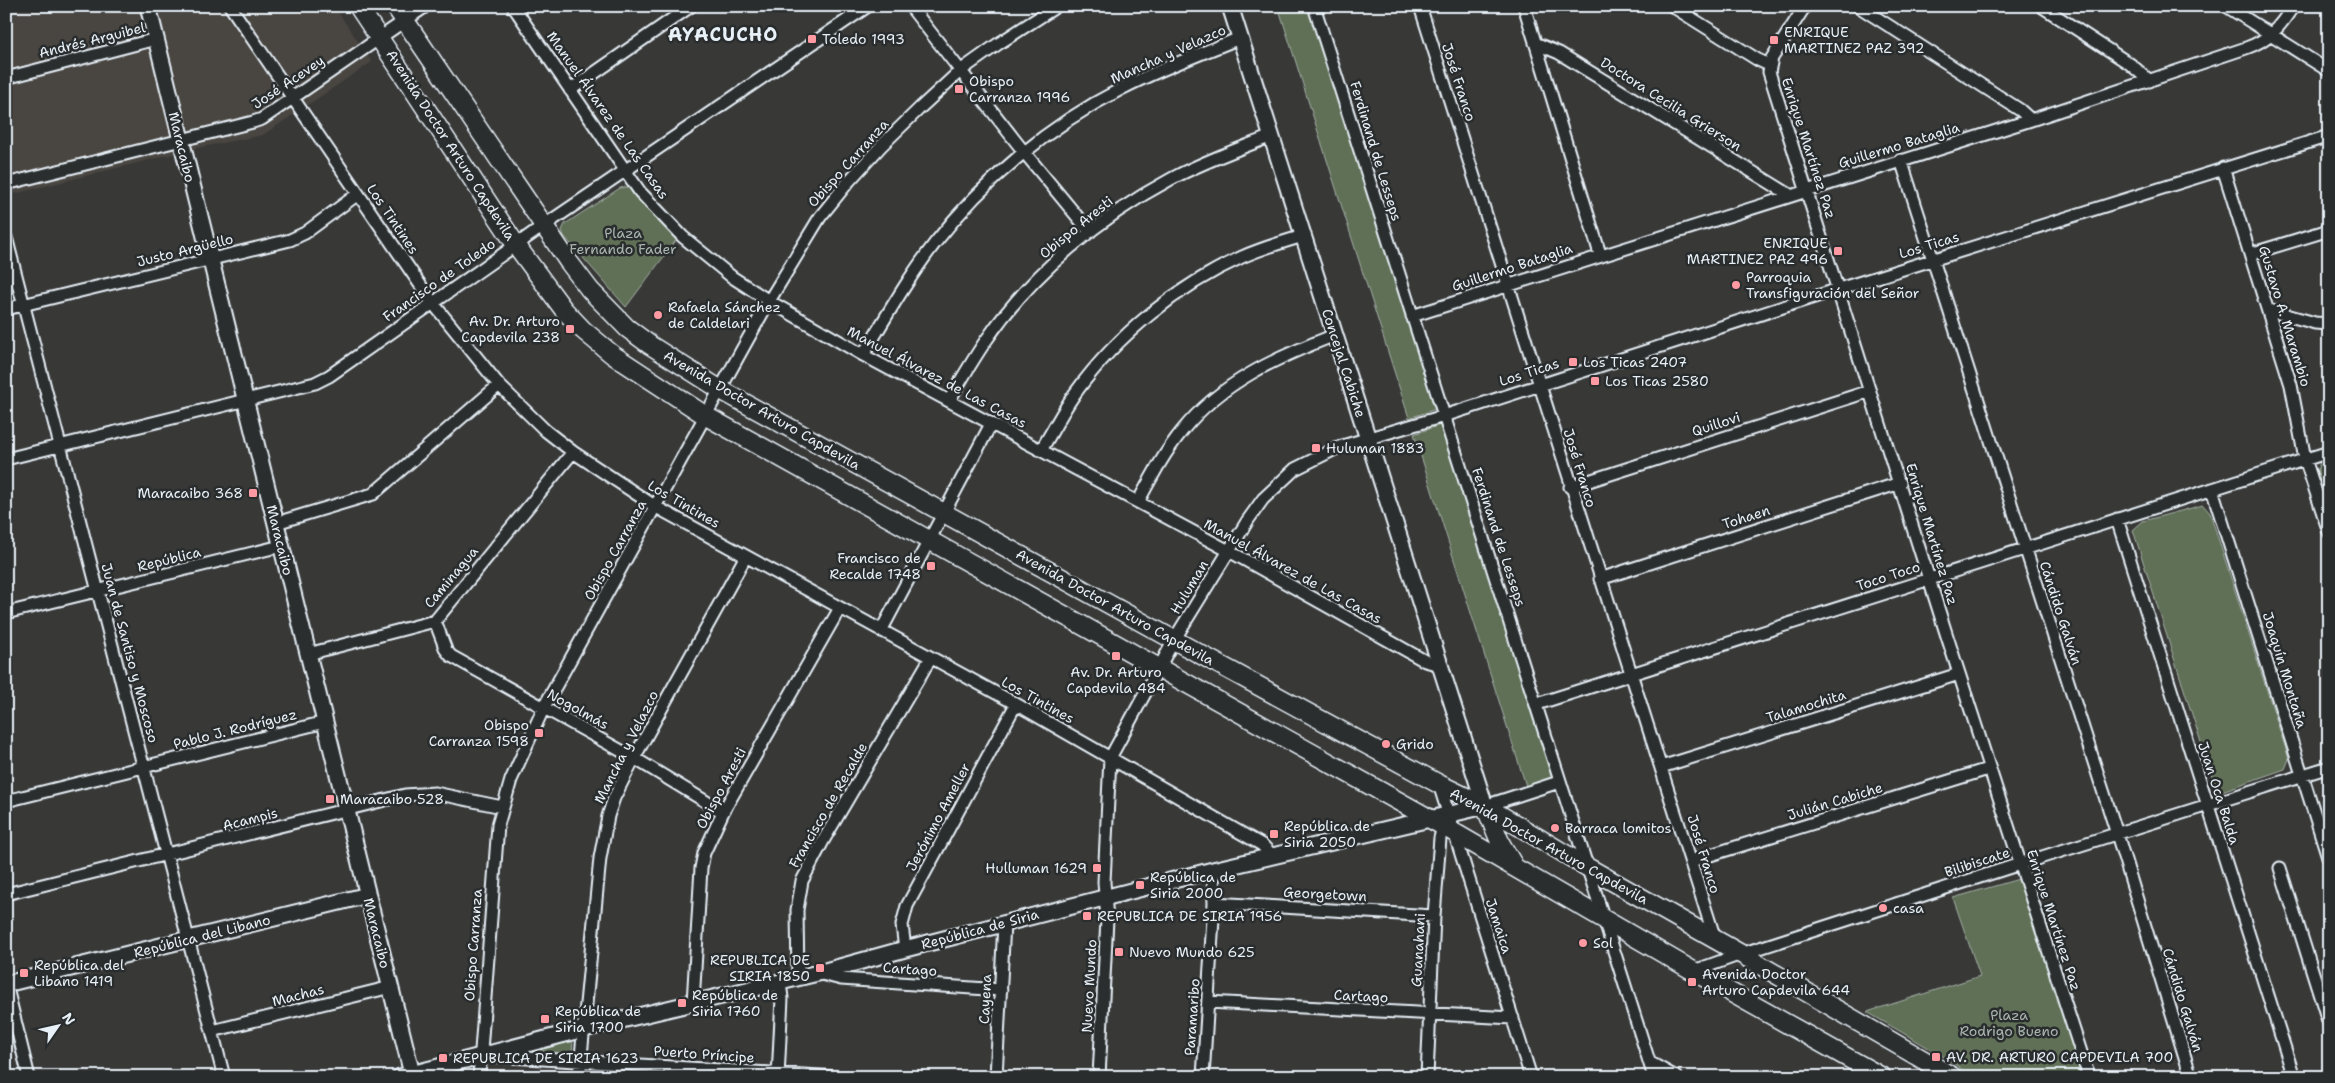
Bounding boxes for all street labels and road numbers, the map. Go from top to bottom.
street label: Andrés Arguibel [37,18,148,62]
street label: Mancha y Velazco [1107,20,1229,88]
street label: Manuel Álvarez de Las Casas [543,28,673,202]
street label: José Franco [1438,41,1480,123]
street label: Avenida Doctor Arturo Capdevila [382,46,520,244]
street label: José Acevey [248,51,328,113]
street label: Doctora Cecilia Grierson [1597,53,1745,155]
street label: Enrique Martínez Paz [1778,75,1840,221]
street label: Ferdinand de Lesseps [1346,79,1406,223]
street label: Maracaibo [165,110,199,184]
street label: Obispo Carranza [804,115,892,211]
street label: Guillermo Bataglia [1836,118,1962,172]
street label: Los Tintines [363,180,423,258]
street label: Obispo Aresti [1035,192,1117,262]
street label: Los Ticas [1897,227,1961,263]
street label: Justo Argüello [135,229,235,271]
street label: Francisco de Toledo [379,234,499,326]
street label: Guillermo Bataglia [1449,239,1575,295]
street label: Gustavo A. Marambio [2255,243,2315,389]
street label: Concejal Cabiche [1318,306,1370,420]
street label: Manuel Álvarez de Las Casas [844,322,1030,432]
street label: Avenida Doctor Arturo Capdevila [661,346,864,474]
street label: Los Ticas [1497,354,1561,390]
street label: Quillovi [1689,408,1743,440]
street label: José Franco [1560,426,1600,510]
street label: Enrique Martínez Paz [1902,461,1962,607]
street label: Ferdinand de Lesseps [1468,465,1530,609]
street label: Los Tintines [645,476,724,532]
street label: Obispo Carranza [580,496,650,604]
street label: Tohaen [1720,501,1772,533]
street label: Maracaibo [263,503,297,577]
street label: Manuel Álvarez de Las Casas [1201,514,1385,628]
street label: República [135,542,203,576]
street label: Caminagua [420,542,482,612]
street label: Avenida Doctor Arturo Capdevila [1013,545,1218,669]
street label: Huluman [1166,556,1212,617]
street label: Toco Toco [1854,557,1922,595]
street label: Cándido Galván [2036,559,2086,667]
street label: Juan de Santiso y Moscoso [97,561,163,745]
street label: Joaquín Montaña [2259,610,2311,731]
street label: Los Tintines [998,673,1078,727]
street label: Nogolmás [544,685,612,733]
street label: Talamochita [1764,685,1848,727]
street label: Mancha y Velazco [590,687,662,807]
street label: Pablo J. Rodríguez [171,705,299,753]
street label: Francisco de Recalde [785,739,871,871]
street label: Juan Oca Balda [2194,739,2244,847]
street label: Obispo Aresti [692,744,750,832]
street label: Jerónimo Ameller [902,759,974,874]
street label: Julián Cabiche [1785,778,1885,824]
street label: Avenida Doctor Arturo Capdevila [1447,784,1652,908]
street label: Acampis [221,803,279,835]
street label: José Franco [1684,812,1724,896]
street label: Bilibiscate [1942,843,2012,881]
street label: Enrique Martínez Paz [2023,847,2085,993]
street label: Georgetown [1283,883,1368,905]
street label: Obispo Carranza [460,888,486,1002]
street label: Maracaibo [360,896,394,970]
street label: Jamaica [1482,896,1516,956]
street label: República de Siria [919,905,1041,953]
street label: República del Libano [132,910,272,962]
street label: Guanahani [1407,913,1429,987]
street label: Nuevo Mundo [1078,939,1100,1033]
street label: Cándido Galván [2159,946,2207,1055]
street label: Cartago [882,958,938,980]
street label: Cayena [975,973,995,1024]
street label: Paramaribo [1180,978,1204,1056]
street label: Machas [270,980,326,1010]
street label: Cartago [1333,986,1389,1006]
street label: Puerto Príncipe [653,1041,755,1067]

